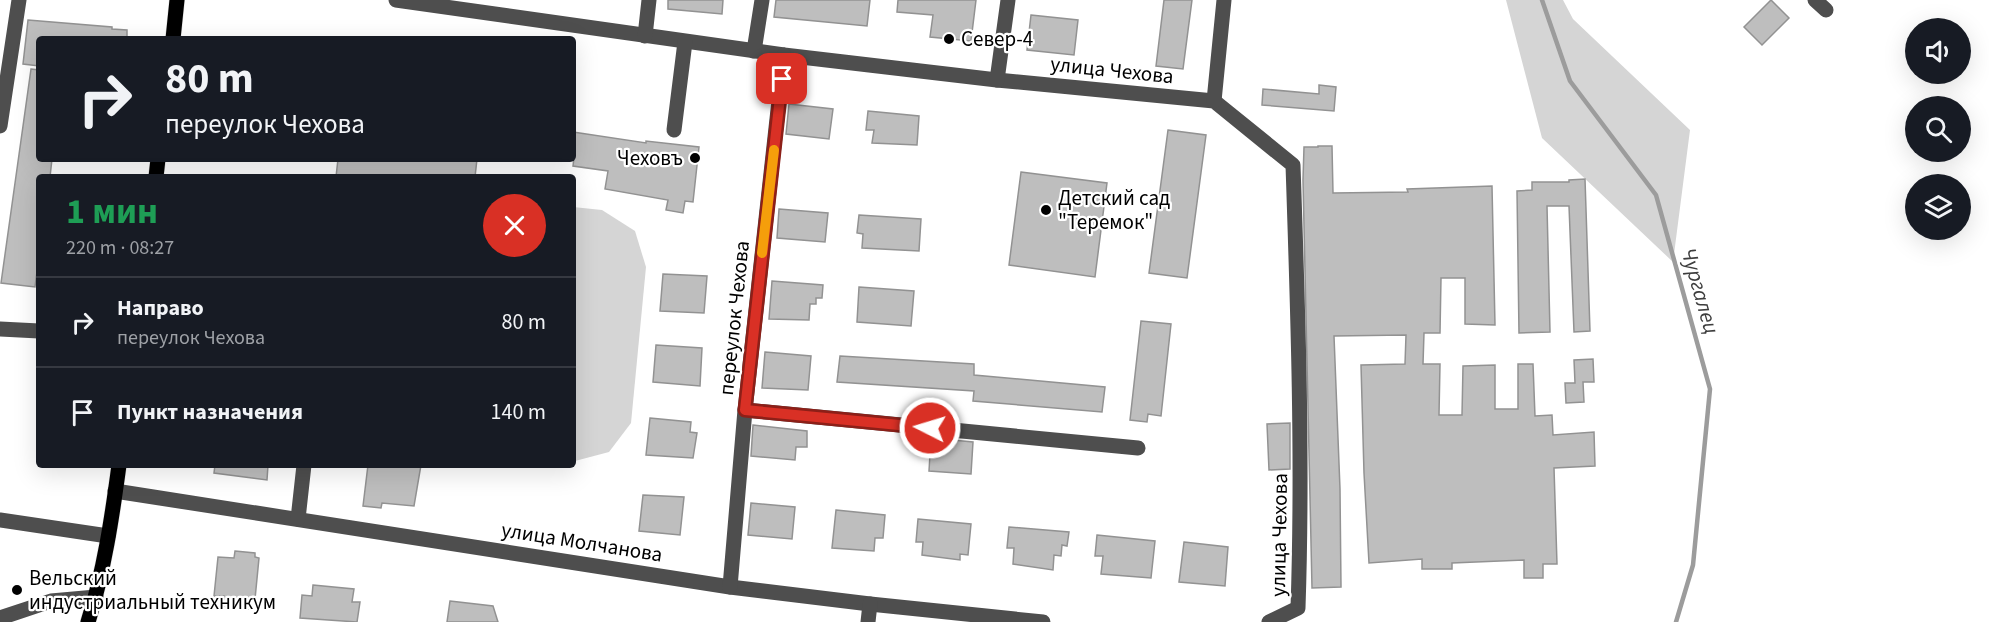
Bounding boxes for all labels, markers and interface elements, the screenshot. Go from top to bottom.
map controls [1905,18,1971,240]
button: sound [1905,18,1971,84]
place label: Север-4 [961,24,1033,54]
marker: Север-4 [942,32,956,46]
text: 80 m [165,49,254,109]
street label: улица Чехова [1049,49,1175,91]
pin [756,53,807,104]
icon: right [66,60,144,138]
icon: arrive [765,62,798,95]
button: search [1905,96,1971,162]
text: переулок Чехова [165,105,365,144]
place label: Чеховъ [617,143,683,173]
marker: Чеховъ [688,151,702,165]
button: layers [1905,174,1971,240]
place label: Детский сад "Теремок" [1058,183,1170,237]
text: 1 мин [66,186,158,237]
button: close [483,194,546,257]
marker: Детский сад "Теремок" [1039,203,1053,217]
text: 220 m · 08:27 [66,234,174,262]
street label: переулок Чехова [711,239,757,397]
water label: Чургалец [1672,244,1728,338]
text: Направо [117,292,204,324]
icon: right [66,306,99,339]
text: 80 m [501,306,546,338]
text: переулок Чехова [117,324,265,352]
icon: arrive [66,396,99,429]
text: Пункт назначения [117,396,303,428]
text: 140 m [491,396,546,428]
position arrow [898,396,962,460]
street label: улица Чехова [1263,473,1295,597]
street label: улица Молчанова [499,514,665,570]
place label: Вельский индустриальный техникум [29,563,276,617]
marker: Вельский индустриальный техникум [10,583,24,597]

